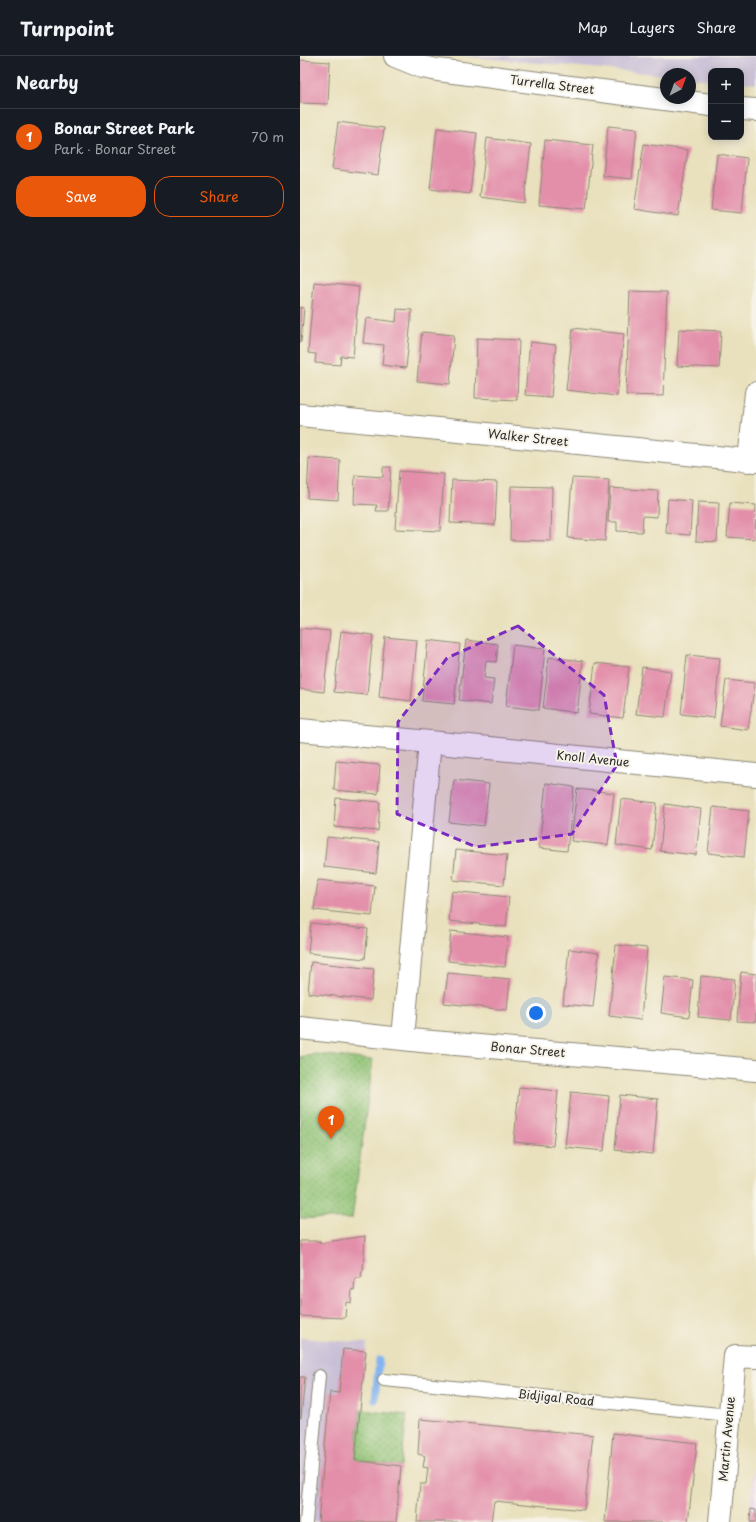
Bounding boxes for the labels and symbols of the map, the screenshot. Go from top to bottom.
north arrow [660,68,696,104]
street label: Turrella Street [509,70,595,98]
street label: Walker Street [487,424,569,450]
street label: Knoll Avenue [556,745,631,771]
your location [526,1003,546,1023]
street label: Bonar Street [490,1037,566,1061]
pin: 1 [318,1106,344,1139]
street label: Bidjigal Road [517,1384,595,1410]
street label: Martin Avenue [713,1395,739,1482]

